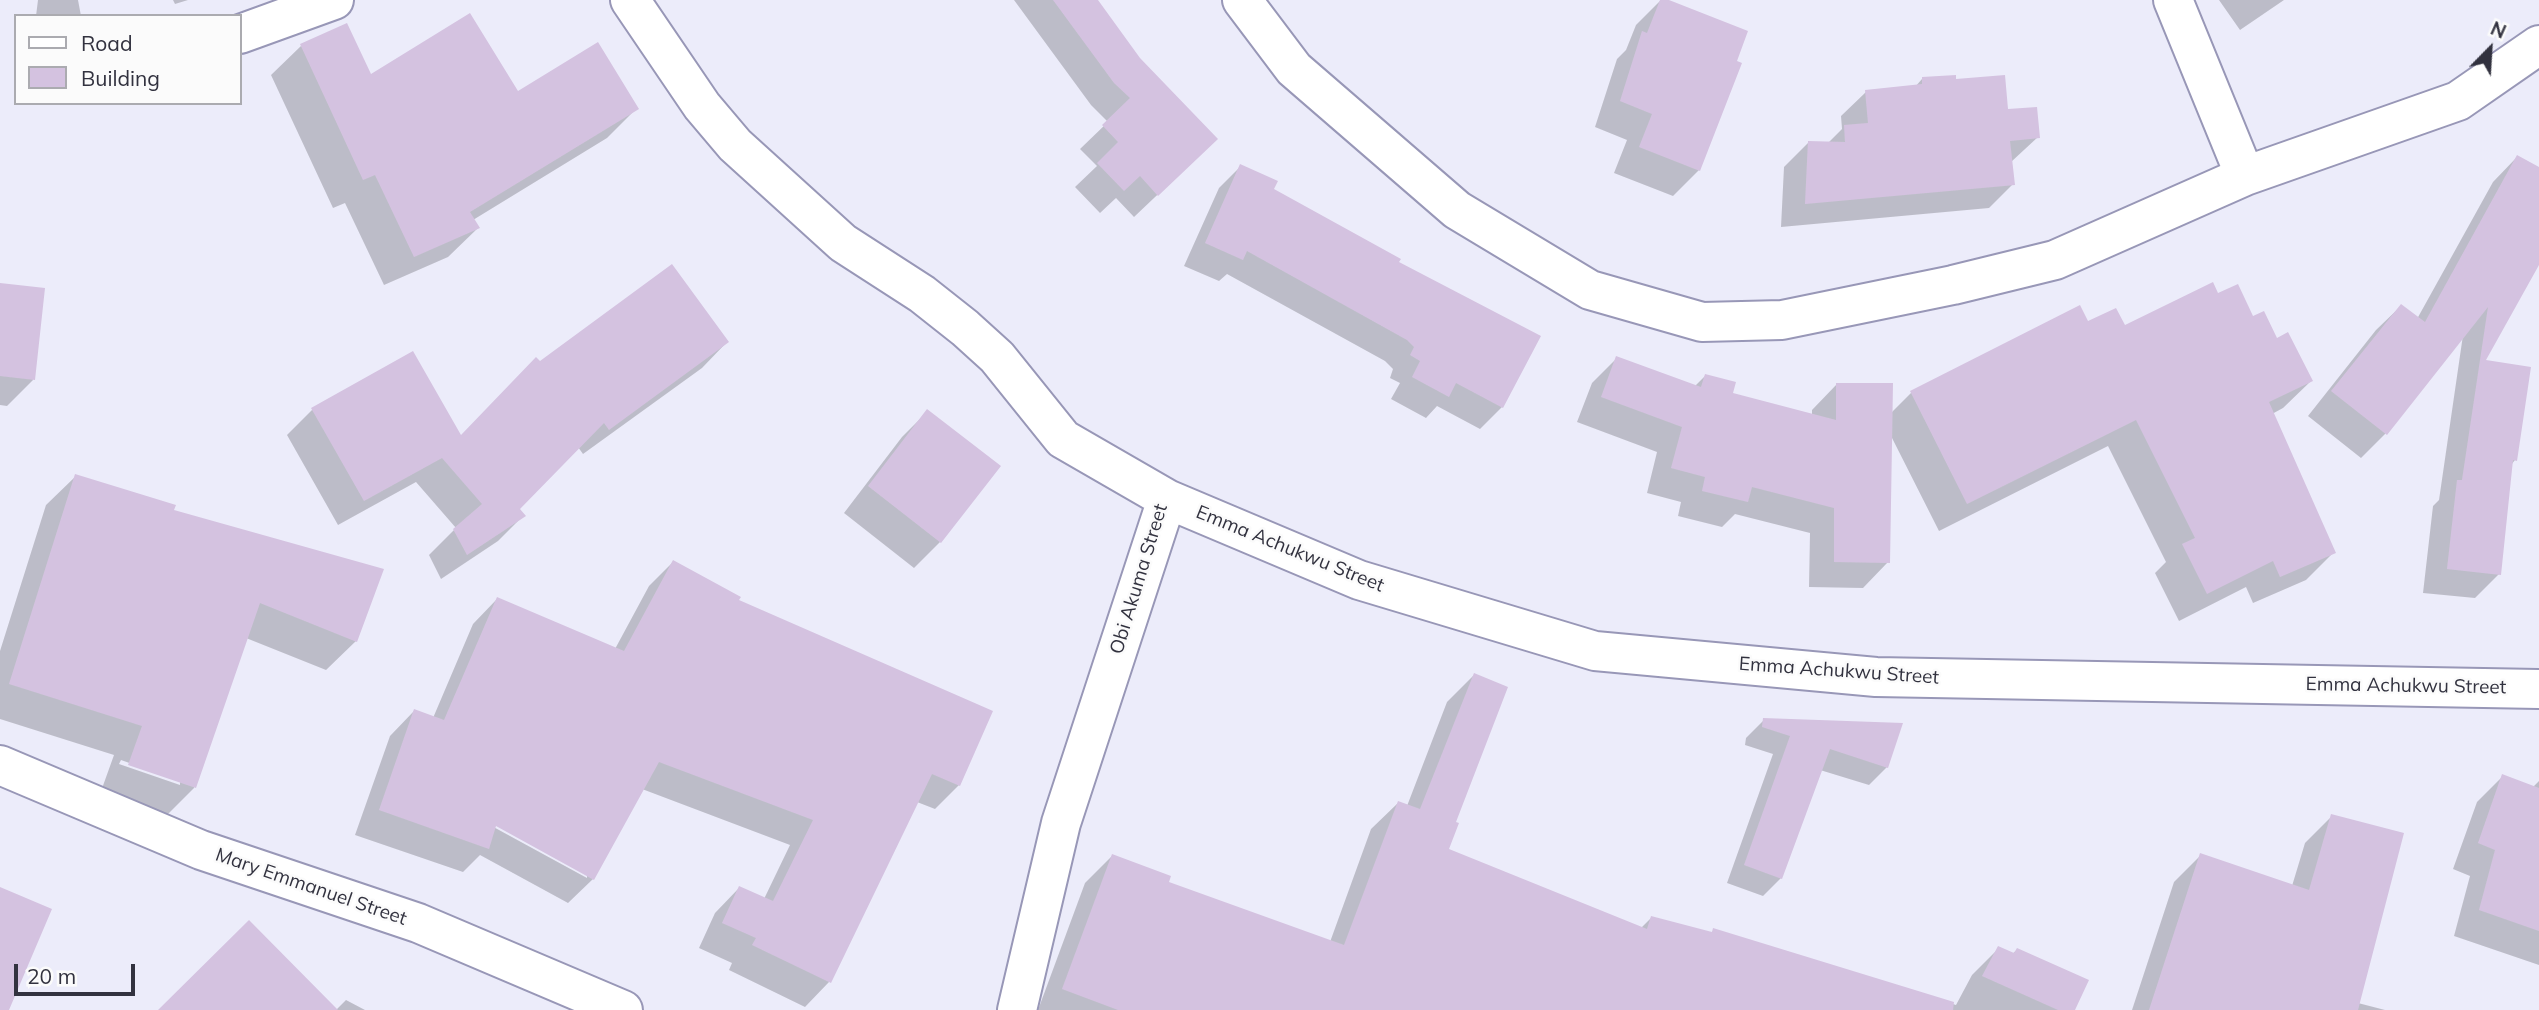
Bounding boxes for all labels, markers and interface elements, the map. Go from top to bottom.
legend [14,14,242,105]
north arrow [2455,14,2525,84]
text: N [2487,16,2510,44]
text: Road [81,30,132,56]
text: Building [81,65,160,91]
street label: Obi Akuma Street [1105,501,1173,657]
street label: Emma Achukwu Street [1193,501,1387,597]
street label: Emma Achukwu Street [1738,653,1940,689]
street label: Emma Achukwu Street [2305,673,2507,699]
street label: Mary Emmanuel Street [212,844,410,930]
scale bar [18,950,138,994]
text: 20 m [27,963,76,989]

